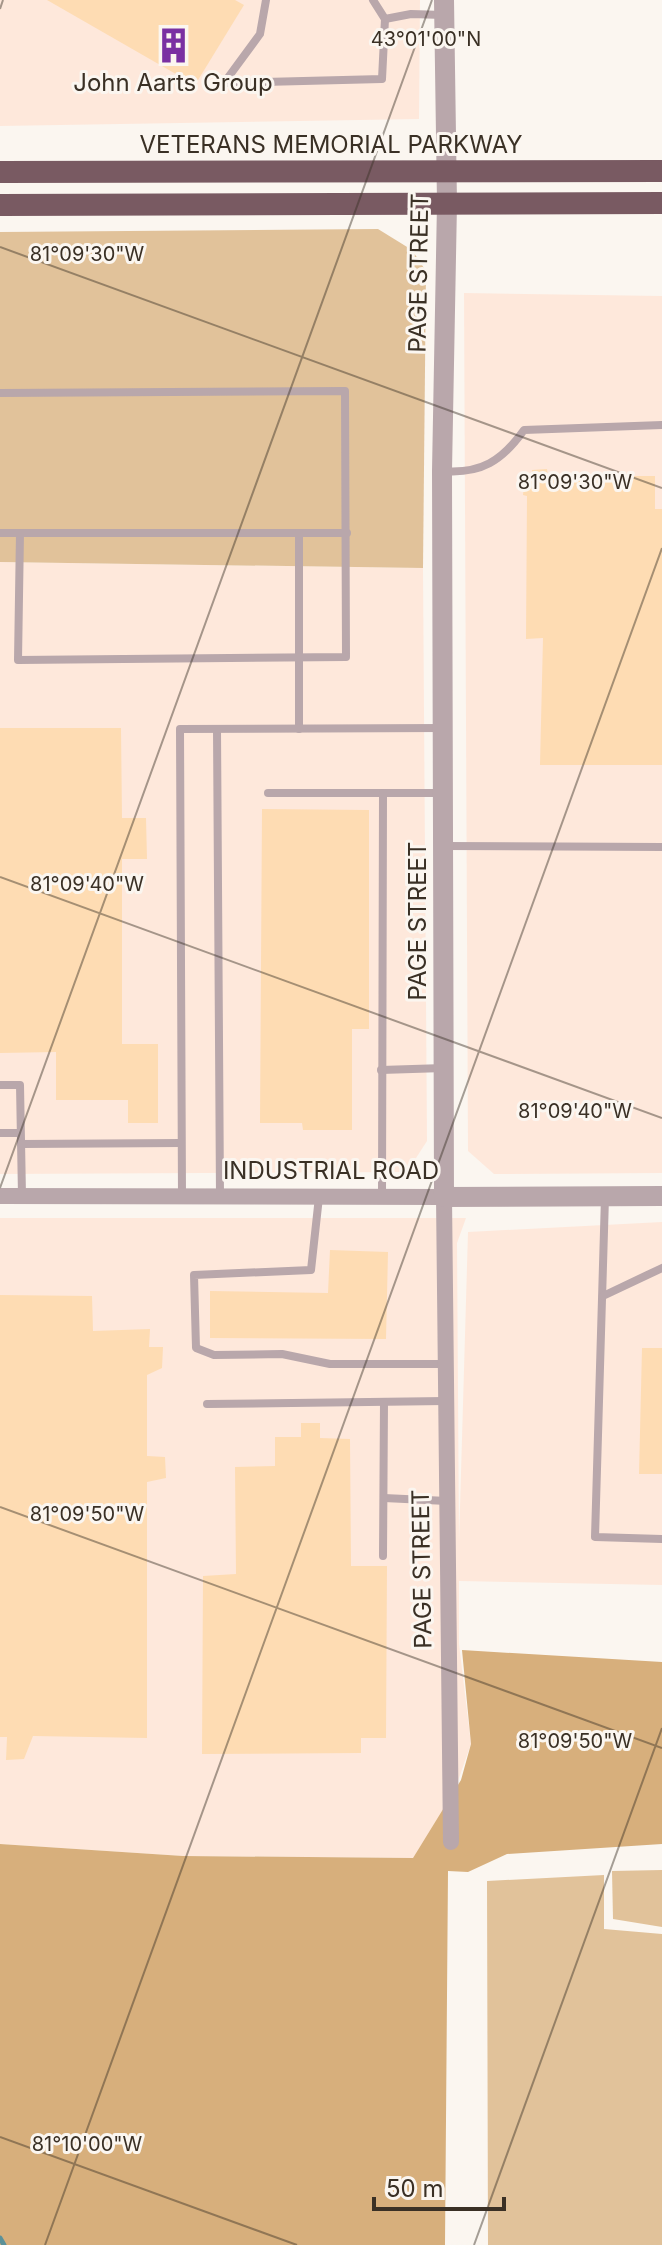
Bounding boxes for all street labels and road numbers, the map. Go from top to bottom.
street label: VETERANS MEMORIAL PARKWAY [139,130,523,159]
street label: PAGE STREET [403,193,434,353]
street label: PAGE STREET [403,841,432,1001]
street label: INDUSTRIAL ROAD [223,1156,439,1185]
street label: PAGE STREET [406,1489,437,1649]

